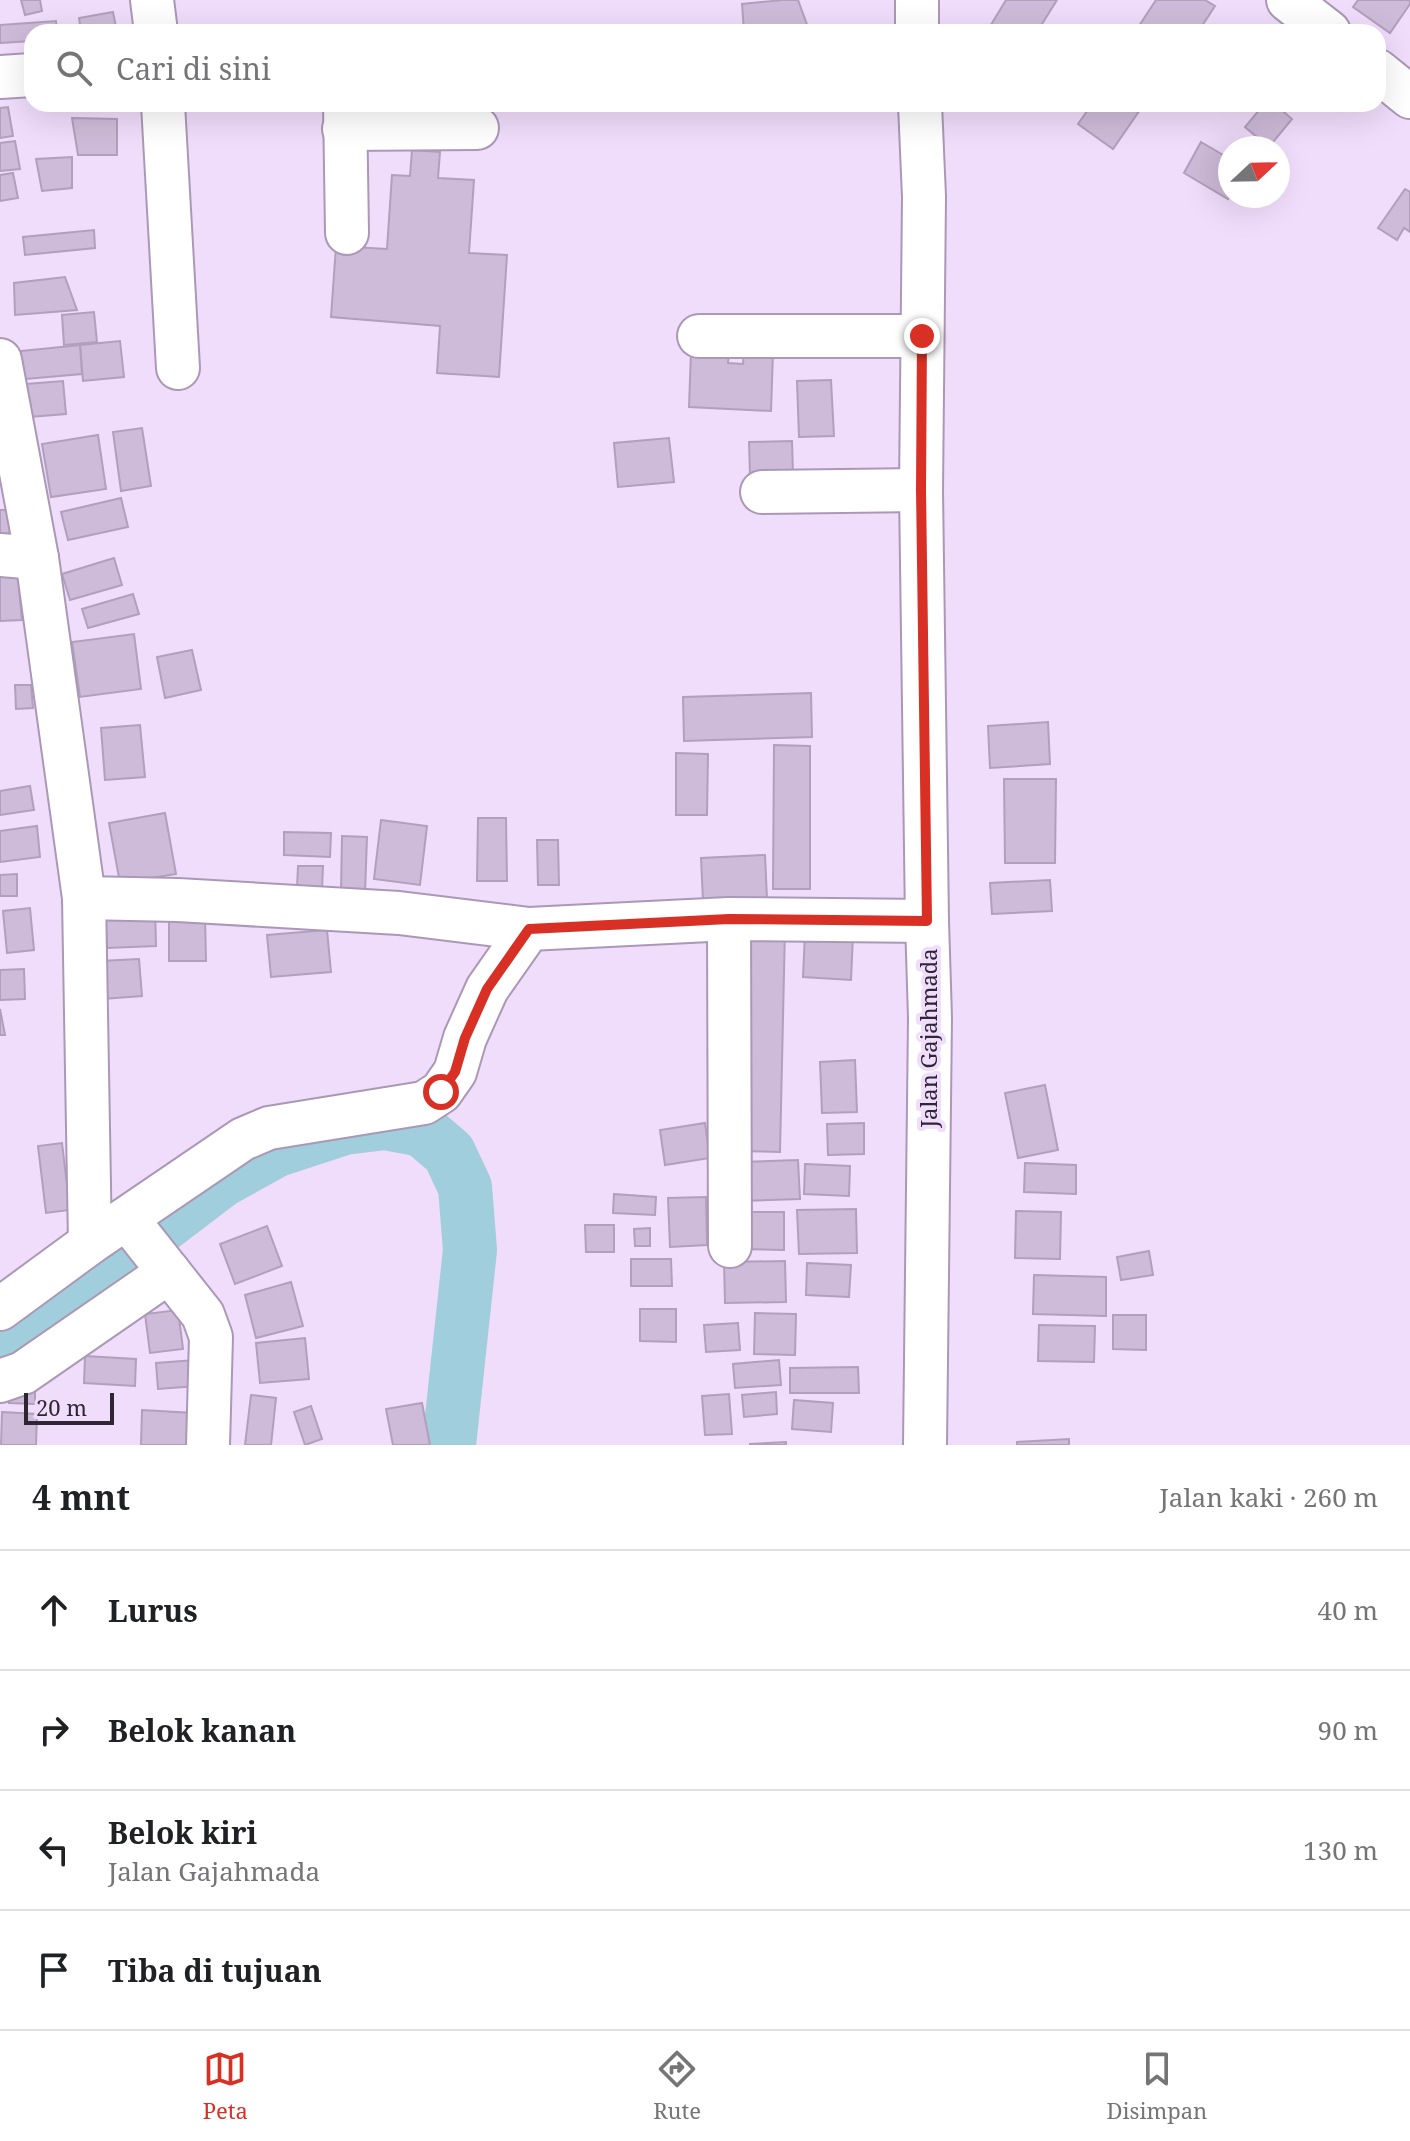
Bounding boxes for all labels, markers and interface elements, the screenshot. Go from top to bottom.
search box [24,24,1386,112]
icon: search [52,46,96,90]
text: Cari di sini [116,48,271,89]
north arrow [1218,136,1290,208]
route end [904,318,940,354]
street label: Jalan Gajahmada [913,948,943,1129]
route start [423,1074,459,1110]
scale bar [24,1389,114,1425]
text: 20 m [36,1392,87,1422]
text: 4 mnt [32,1474,130,1520]
text: Jalan kaki · 260 m [1160,1479,1378,1515]
icon: ahead [32,1588,76,1632]
text: Lurus [108,1590,198,1631]
text: 40 m [1318,1592,1378,1628]
icon: right [32,1708,76,1752]
text: Belok kanan [108,1710,296,1751]
text: 90 m [1318,1712,1378,1748]
text: Belok kiri [108,1812,257,1853]
icon: left [32,1828,76,1872]
text: 130 m [1303,1832,1378,1868]
text: Jalan Gajahmada [108,1853,320,1889]
icon: arrive [32,1948,76,1992]
text: Tiba di tujuan [108,1950,322,1991]
tab: Peta [203,2047,248,2125]
tab: Rute [653,2047,701,2125]
tab: Disimpan [1106,2047,1207,2125]

